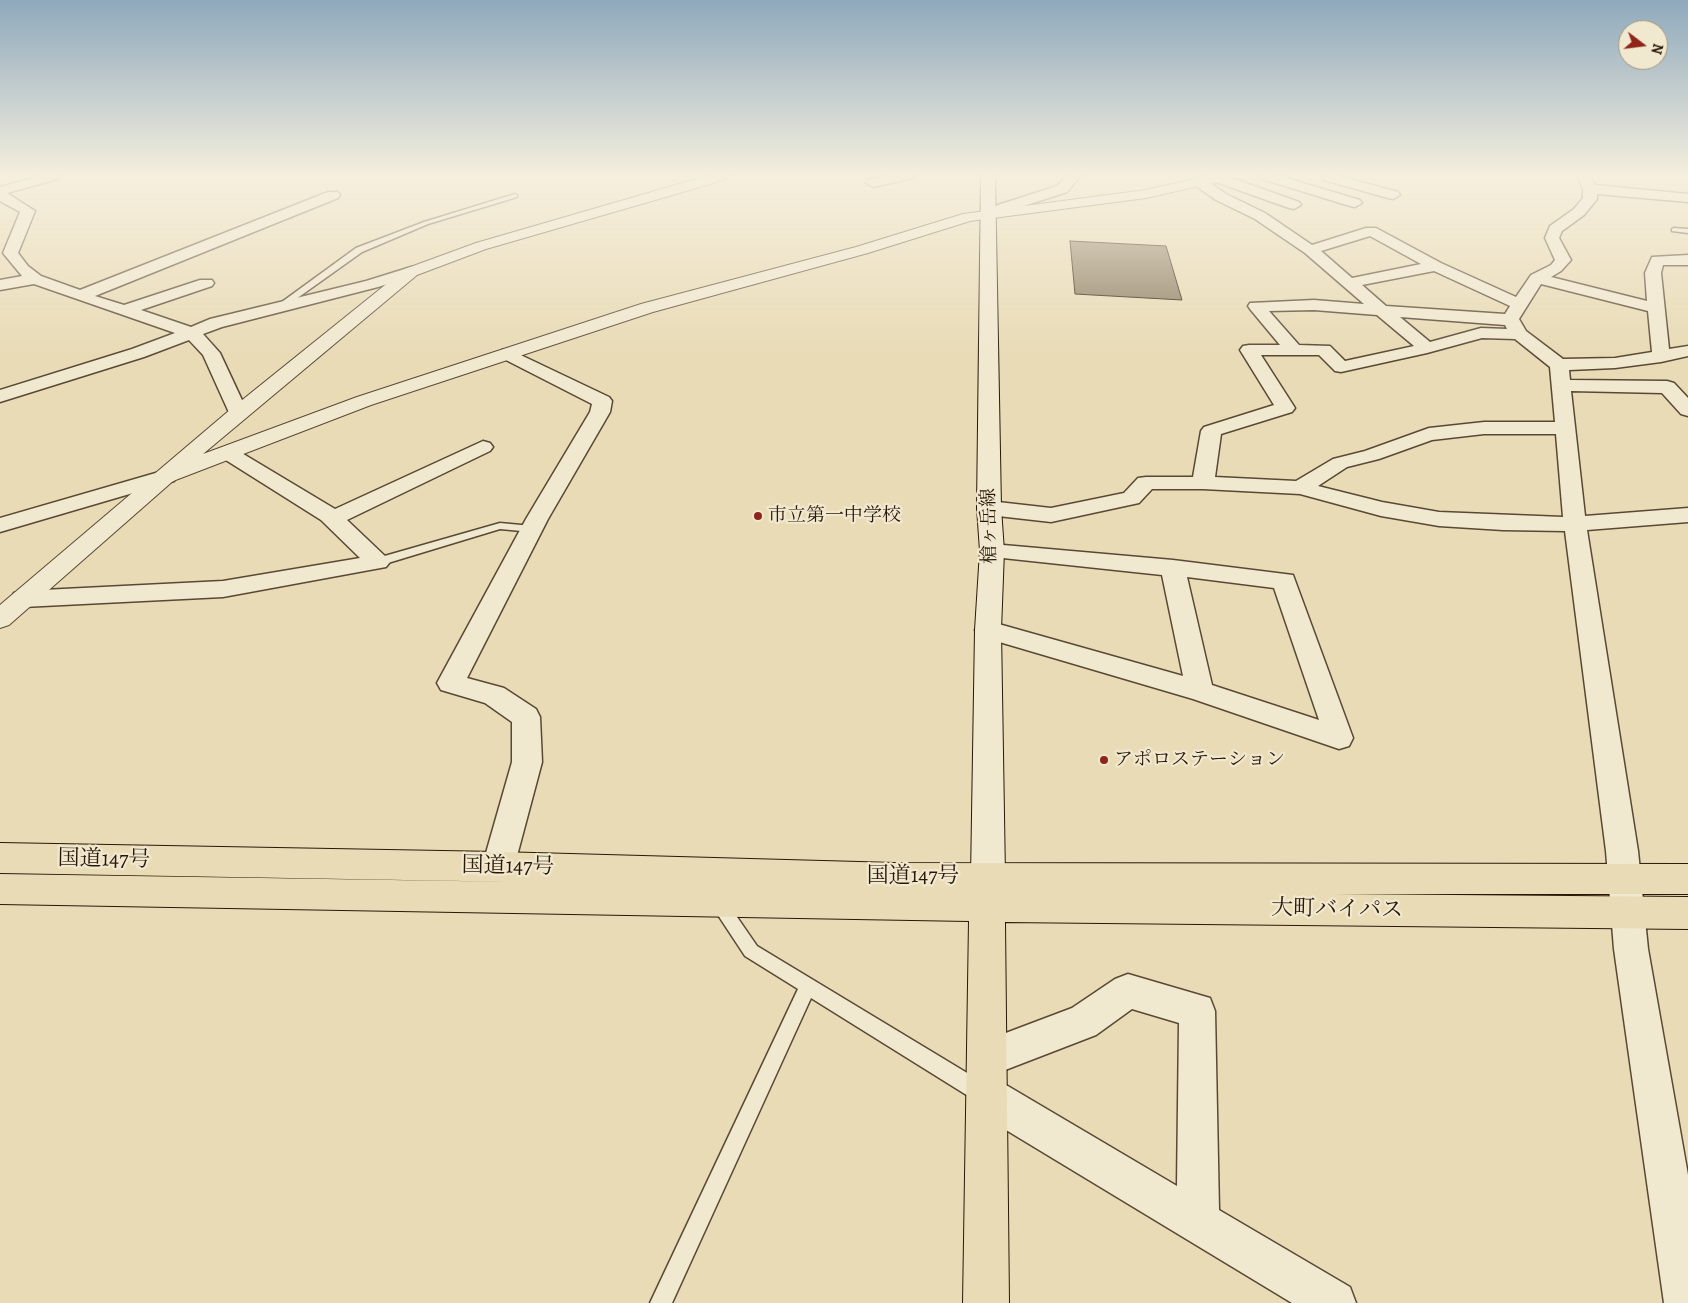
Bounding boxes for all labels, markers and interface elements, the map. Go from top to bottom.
north arrow [1618,20,1668,70]
text: N [1647,41,1668,56]
street label: 槍ヶ岳線 [978,488,1002,564]
place label: 市立第一中学校 [768,505,901,527]
marker: 市立第一中学校 [752,510,764,522]
place label: アポロステーション [1114,749,1285,771]
marker: アポロステーション [1098,754,1110,766]
street label: 国道147号 [57,846,151,874]
street label: 国道147号 [461,853,555,881]
street label: 国道147号 [867,864,959,890]
street label: 大町バイパス [1271,896,1403,924]

